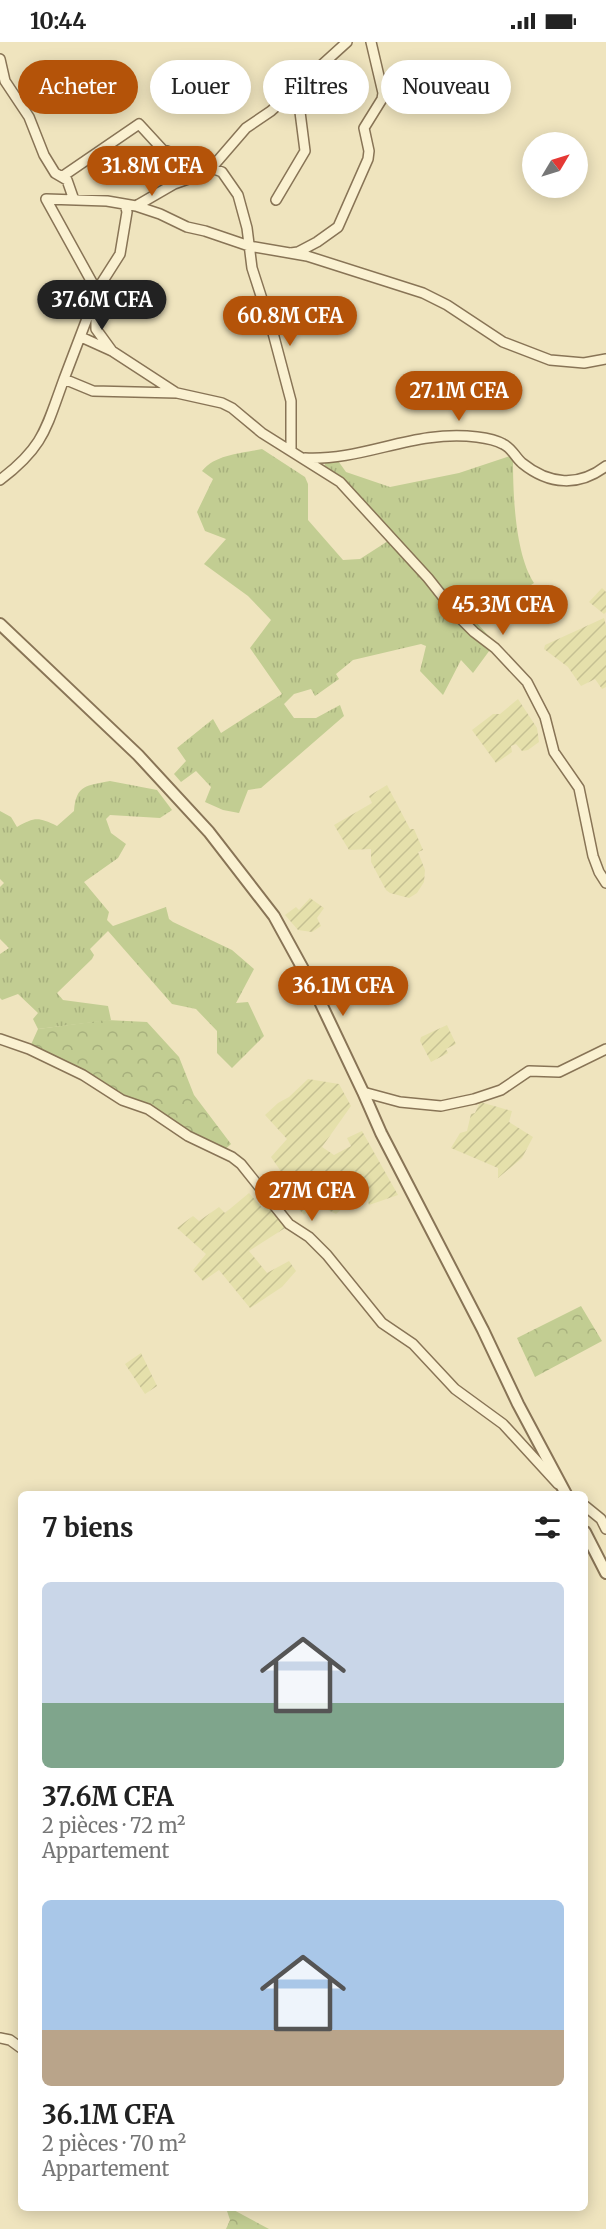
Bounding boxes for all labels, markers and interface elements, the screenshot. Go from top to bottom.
text: 10:44 [30,7,86,35]
chip: Acheter [18,60,138,114]
chip: Louer [150,60,251,114]
chip: Filtres [263,60,369,114]
chip: Nouveau [381,60,511,114]
north arrow [522,132,588,198]
map controls [522,132,588,198]
pin: 31.8M CFA [83,146,221,197]
text: 31.8M CFA [101,153,203,178]
pin: 37.6M CFA [33,280,171,331]
text: 37.6M CFA [51,287,153,312]
pin: 60.8M CFA [221,296,359,347]
text: 60.8M CFA [237,303,343,328]
pin: 27.1M CFA [390,371,528,422]
text: 27.1M CFA [409,378,509,403]
pin: 45.3M CFA [434,585,572,636]
text: 45.3M CFA [452,592,554,617]
pin: 36.1M CFA [274,966,412,1017]
text: 36.1M CFA [292,973,394,998]
pin: 27M CFA [257,1171,367,1222]
text: 27M CFA [269,1178,355,1203]
text: 7 biens [42,1511,134,1544]
icon: filters [531,1511,564,1544]
icon: home [249,1621,357,1729]
text: 37.6M CFA [42,1780,174,1813]
text: 2 pièces · 72 m² [42,1813,185,1838]
text: Appartement [42,1838,169,1863]
icon: home [249,1939,357,2047]
text: 36.1M CFA [42,2098,174,2131]
text: 2 pièces · 70 m² [42,2131,186,2156]
text: Appartement [42,2156,169,2181]

